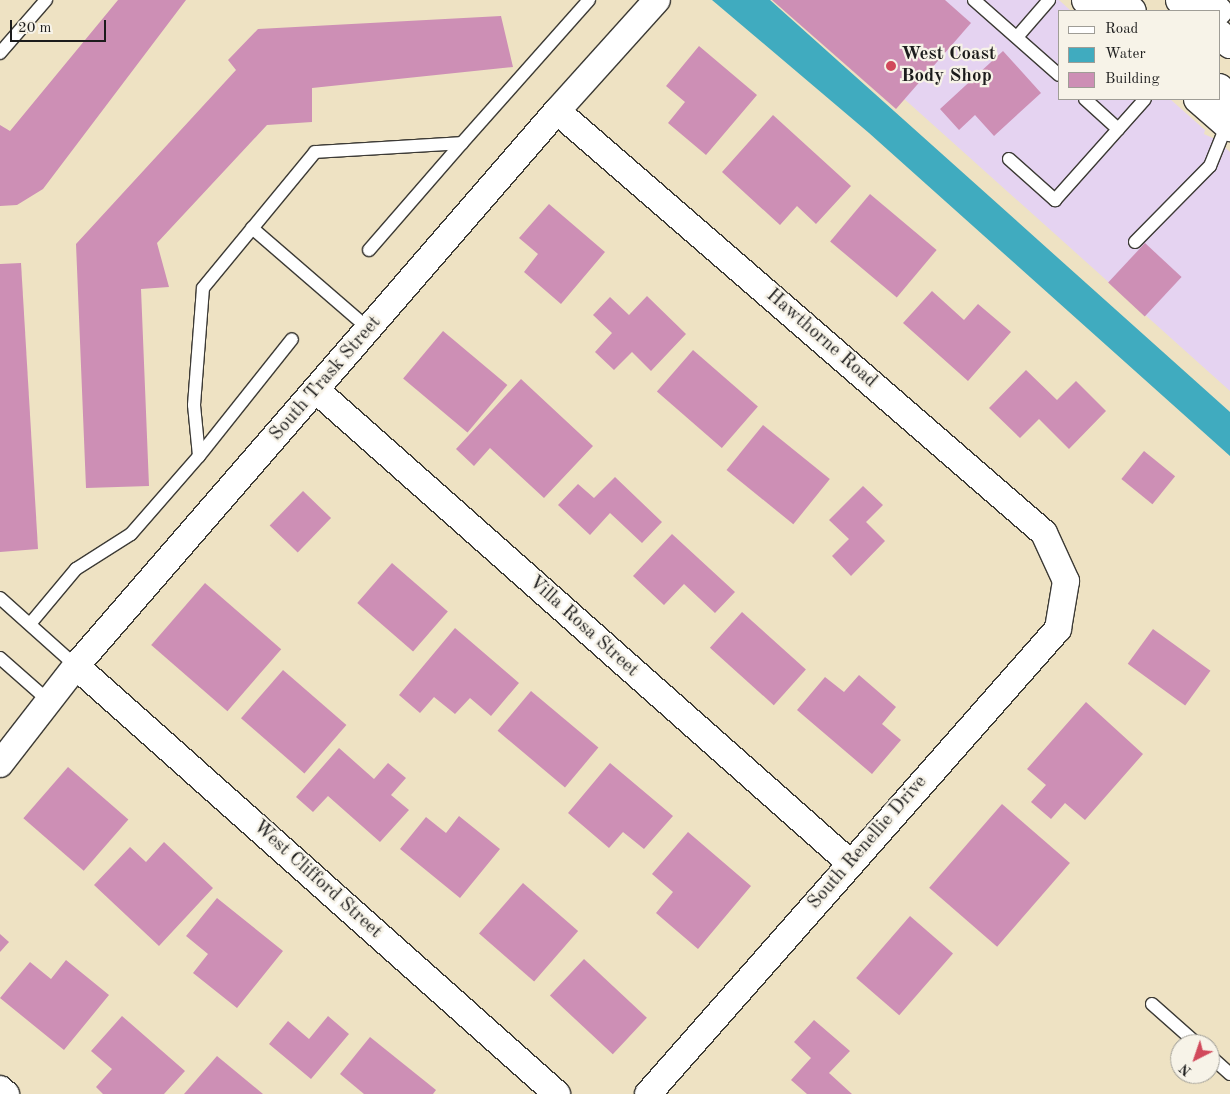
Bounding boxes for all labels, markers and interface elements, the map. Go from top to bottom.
scale bar [12,10,109,42]
legend [1058,10,1220,100]
text: 20 m [18,21,52,36]
text: Road [1105,22,1138,37]
place label: West Coast Body Shop [901,44,996,88]
text: Water [1105,47,1146,62]
marker: West Coast Body Shop [885,60,897,72]
text: Building [1105,72,1160,87]
street label: Hawthorne Road [761,285,881,393]
street label: South Trask Street [266,312,386,446]
street label: Villa Rosa Street [523,572,643,682]
street label: South Renellie Drive [804,771,932,915]
street label: West Clifford Street [248,816,386,944]
north arrow [1170,1034,1220,1084]
text: N [1177,1061,1194,1078]

